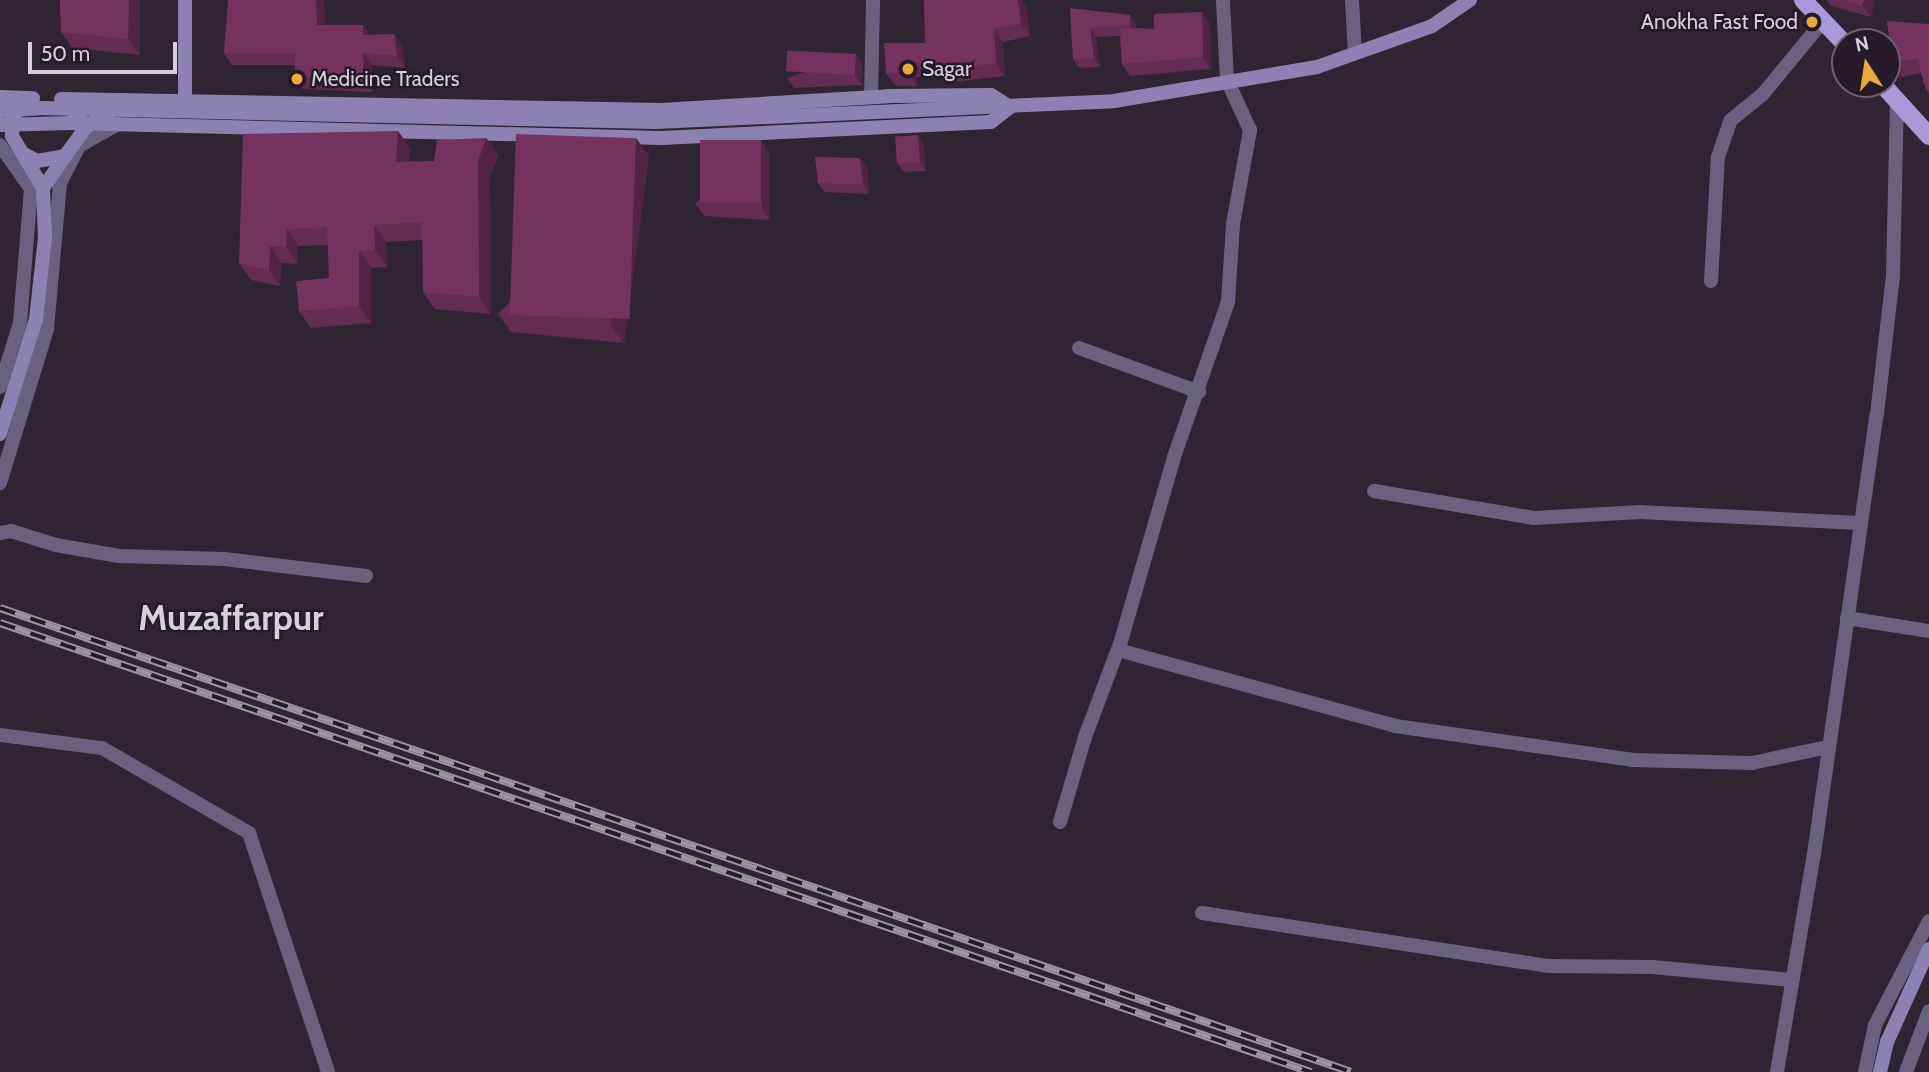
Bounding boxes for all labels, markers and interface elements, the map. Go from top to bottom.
place label: Anokha Fast Food [1641,9,1798,35]
marker: Anokha Fast Food [1804,14,1820,30]
scale bar [32,28,180,72]
north arrow [1831,28,1901,98]
text: N [1853,31,1871,57]
text: 50 m [41,41,90,66]
place label: Sagar [922,56,972,82]
marker: Sagar [900,61,916,77]
place label: Medicine Traders [311,66,460,92]
marker: Medicine Traders [289,71,305,87]
district label: Muzaffarpur [138,597,324,639]

